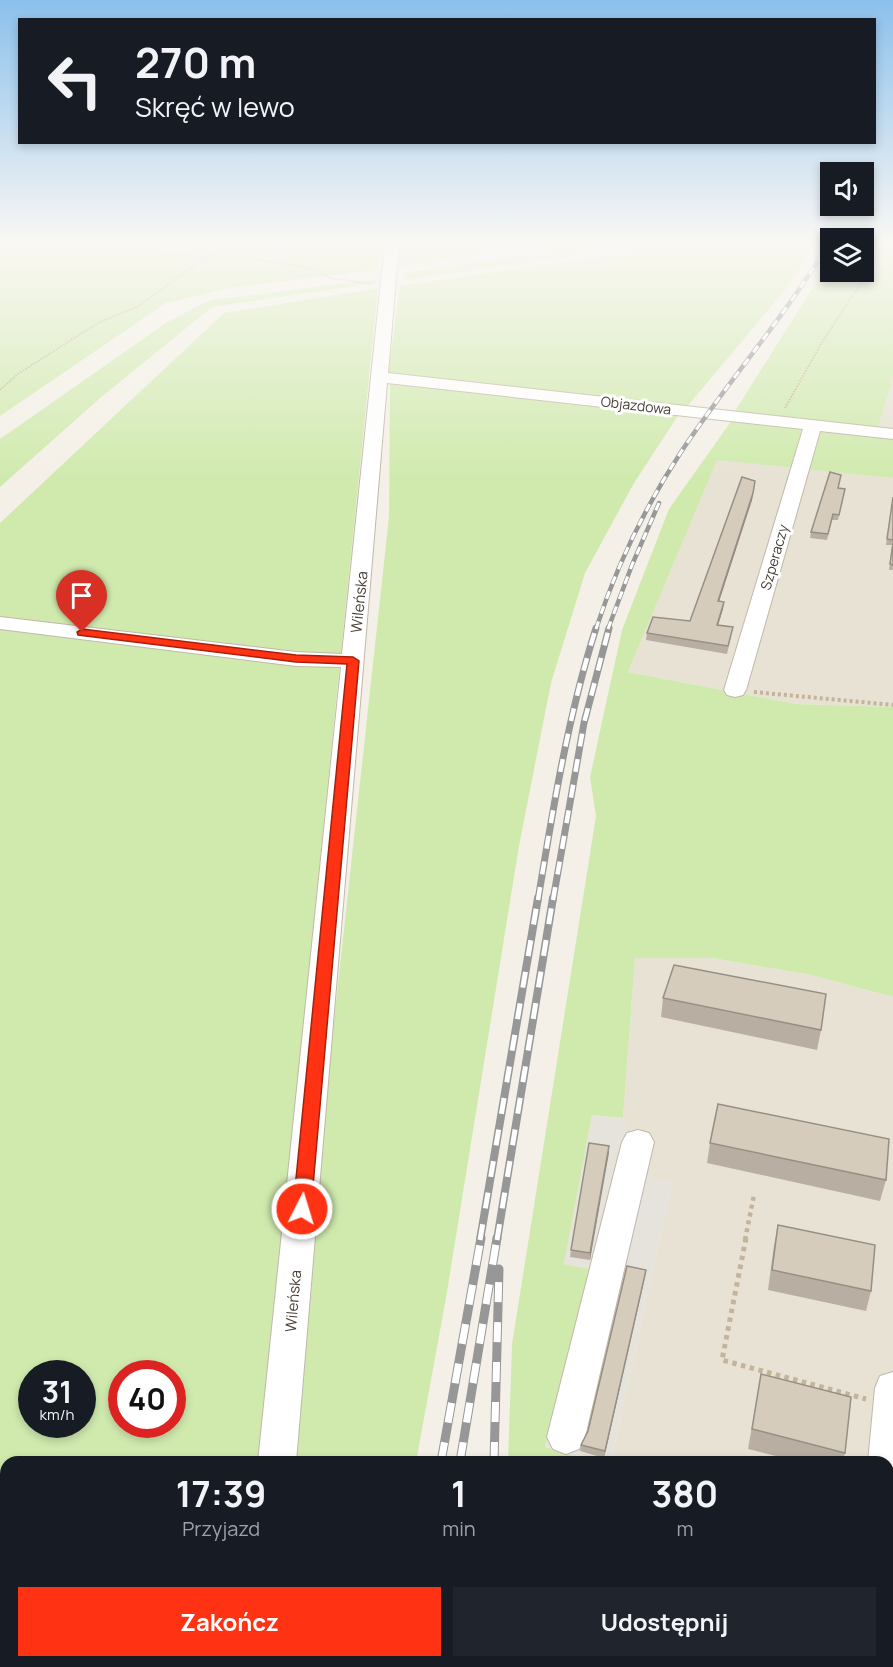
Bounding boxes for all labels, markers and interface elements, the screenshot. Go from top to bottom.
text: 270 m [135,33,256,91]
icon: left [36,42,114,120]
text: Skręć w lewo [135,88,295,125]
map controls [820,162,874,282]
button: sound [820,162,874,216]
button: layers [820,228,874,282]
street label: Objazdowa [600,391,672,419]
street label: Szperaczy [756,521,793,592]
pin [56,570,107,632]
street label: Wileńska [345,570,373,634]
icon: arrive [65,579,98,612]
position arrow [270,1177,334,1241]
street label: Wileńska [280,1269,306,1333]
speed limit sign: 40 [108,1360,186,1438]
text: 31 [42,1371,72,1412]
text: km/h [40,1404,74,1425]
text: 17:39 [176,1469,266,1518]
text: 1 [451,1469,467,1518]
text: 380 [652,1469,718,1518]
text: Przyjazd [182,1515,260,1542]
text: min [442,1515,476,1542]
text: m [676,1515,693,1542]
button: Zakończ [18,1587,441,1656]
button: Udostępnij [453,1587,876,1656]

